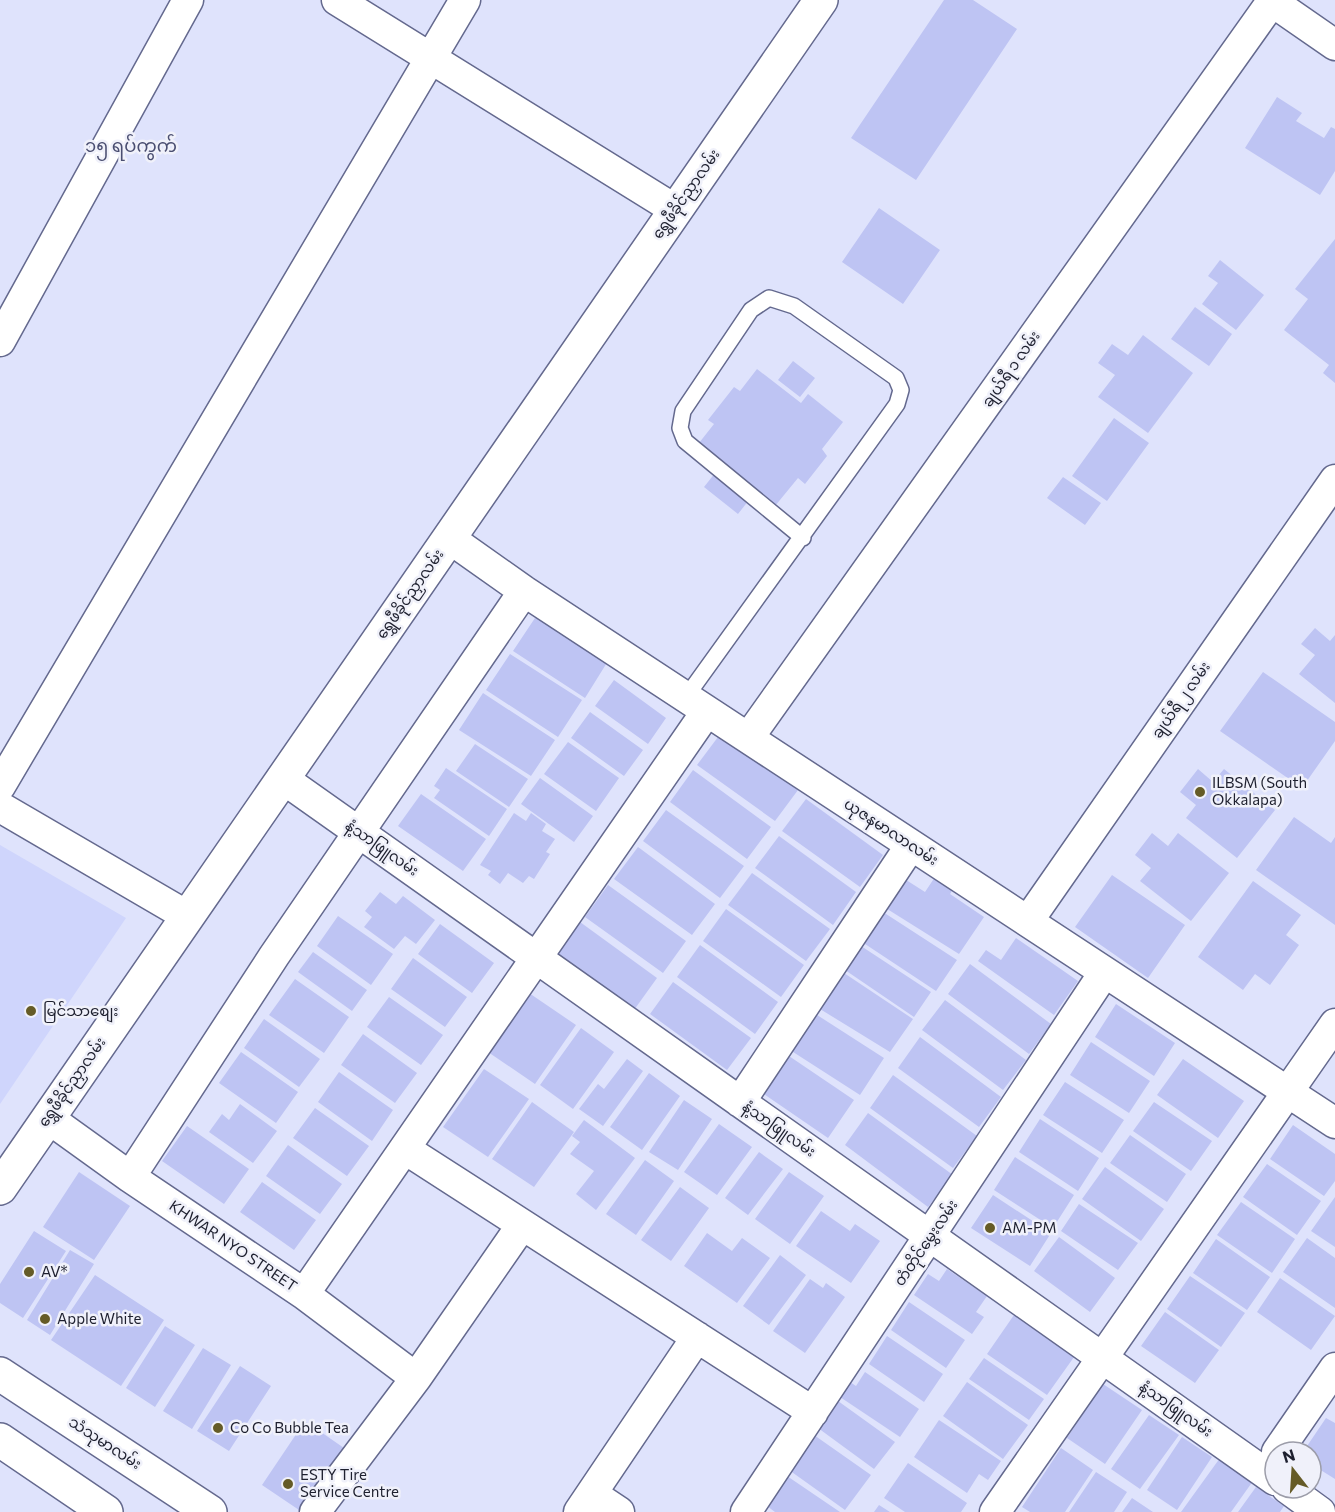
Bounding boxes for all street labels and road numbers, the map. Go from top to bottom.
street label: ရွှေဖီခိုင်ညှာလမ်း [648,145,726,244]
street label: ချယ်ရီ ၁ လမ်း [977,327,1046,412]
street label: ရွှေဖီခိုင်ညှာလမ်း [372,545,450,644]
street label: ချယ်ရီ ၂ လမ်း [1147,658,1216,743]
street label: ယုဇနမာလာလမ်း [839,794,942,872]
street label: နံ့သာဖြူလမ်း [340,815,423,882]
street label: ရွှေဖီခိုင်ညှာလမ်း [34,1033,112,1132]
street label: နံ့သာဖြူလမ်း [737,1096,820,1163]
street label: KHWAR NYO STREET [166,1196,301,1295]
street label: တံတိုင်မွှေးလမ်း [890,1196,964,1291]
street label: နံ့သာဖြူလမ်း [1134,1376,1217,1443]
street label: သံသုမာလမ်း [64,1412,145,1476]

